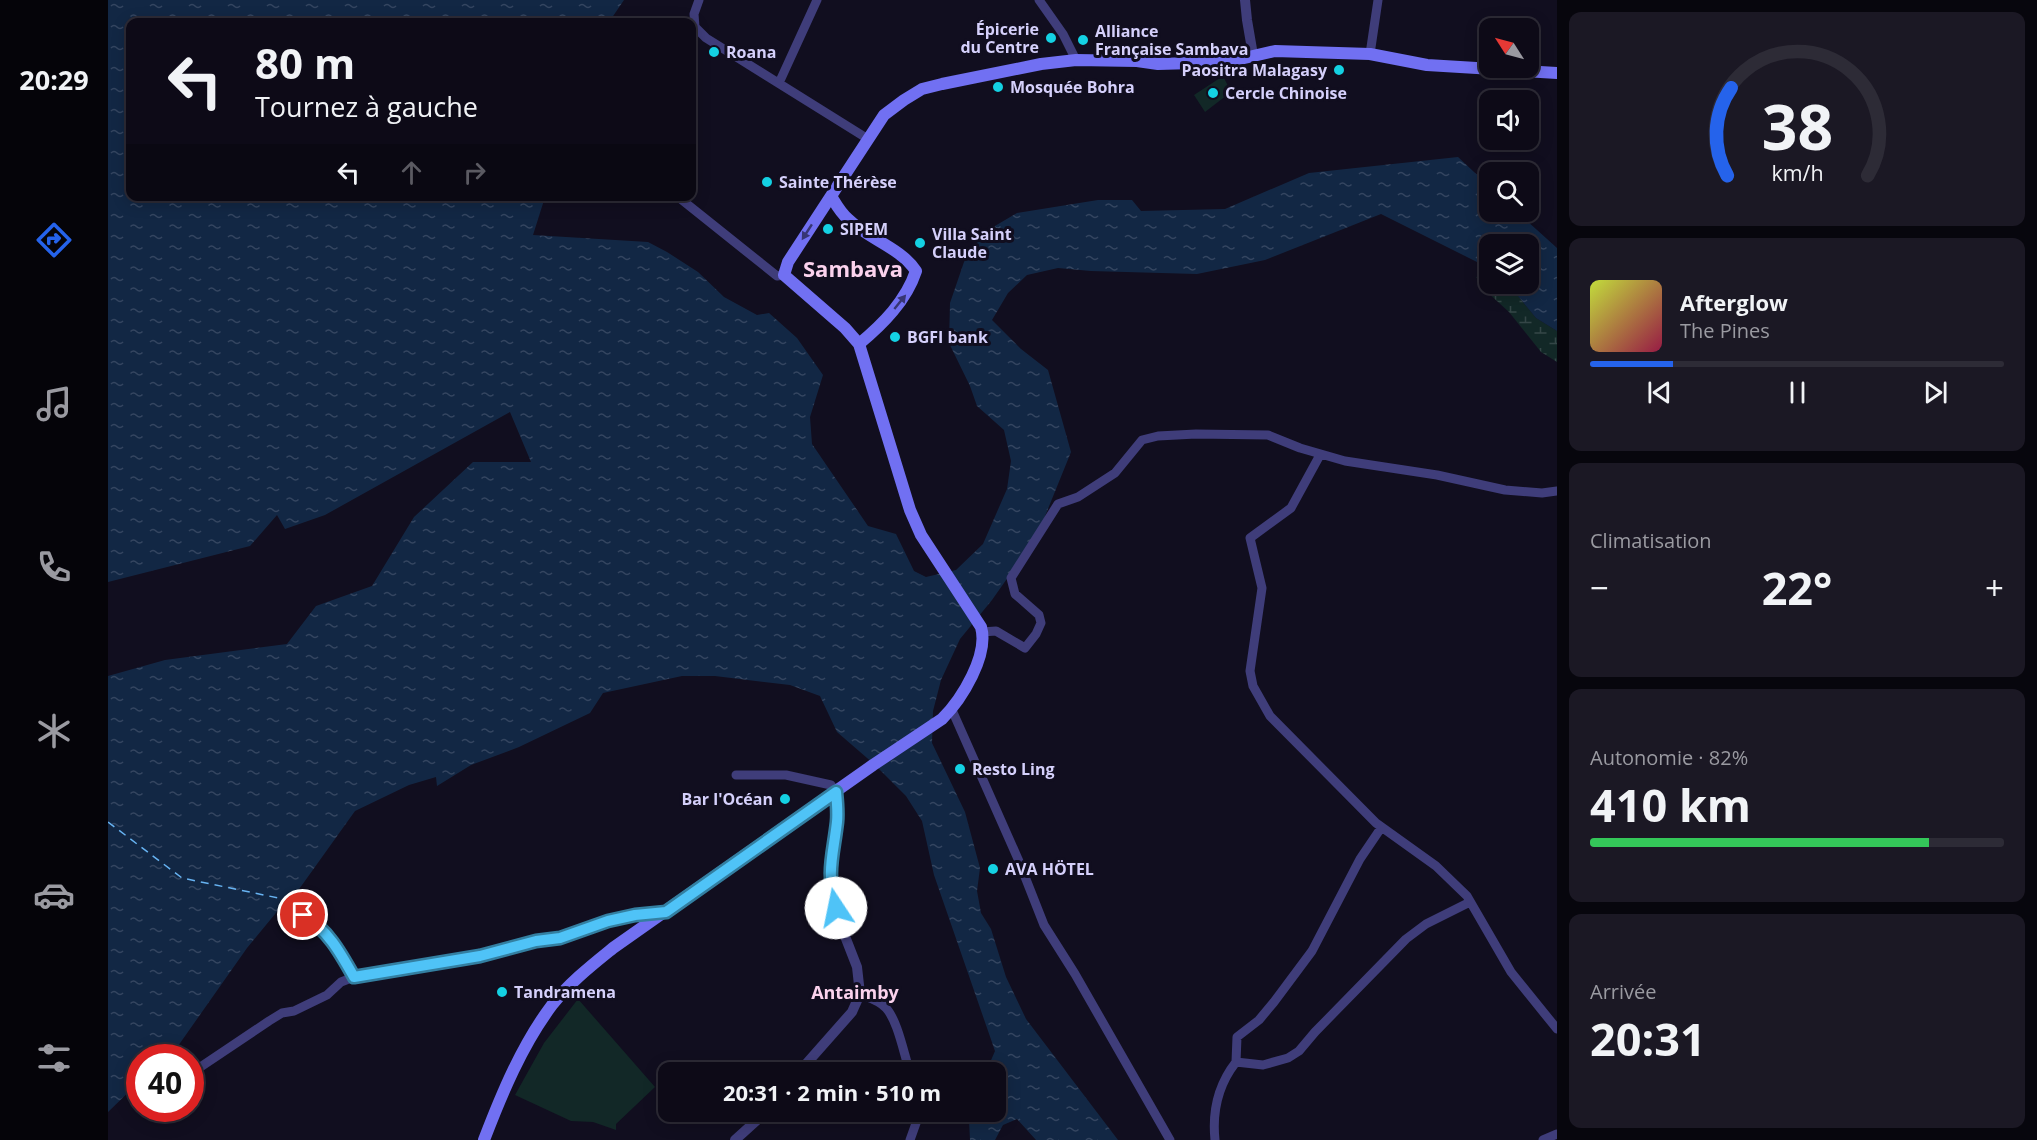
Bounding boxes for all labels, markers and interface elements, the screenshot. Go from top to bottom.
place label: Épicerie du Centre [960,18,1039,58]
north arrow [1479,18,1539,78]
map controls [1479,18,1539,294]
place label: Alliance Française Sambava [1095,20,1248,60]
marker: Épicerie du Centre [1044,31,1058,45]
marker: Alliance Française Sambava [1076,33,1090,47]
text: 80 m [255,34,355,91]
place label: Roana [726,41,776,63]
icon: left [156,42,234,120]
marker: Roana [707,45,721,59]
place label: Paositra Malagasy [1181,59,1328,81]
text: 20:29 [19,61,89,98]
marker: Paositra Malagasy [1332,63,1346,77]
place label: Mosquée Bohra [1010,76,1135,98]
marker: Mosquée Bohra [991,80,1005,94]
place label: Cercle Chinoise [1225,82,1347,104]
text: 38 [1761,83,1833,168]
marker: Cercle Chinoise [1206,86,1220,100]
text: Tournez à gauche [255,88,478,125]
button: sound [1479,90,1539,150]
icon: left [332,156,365,189]
icon: ahead [395,156,428,189]
icon: right [458,156,491,189]
text: km/h [1771,158,1823,187]
button: search [1479,162,1539,222]
place label: Sainte Thérèse [779,171,897,193]
marker: Sainte Thérèse [760,175,774,189]
place label: SIPEM [840,218,888,240]
icon: directions [33,219,75,261]
marker: SIPEM [821,222,835,236]
place label: Villa Saint Claude [932,223,1012,263]
one-way arrow [802,224,813,240]
button: layers [1479,234,1539,294]
marker: Villa Saint Claude [913,236,927,250]
district label: Sambava [803,253,903,283]
text: Afterglow [1680,287,1788,317]
one-way arrow [893,294,906,310]
text: The Pines [1680,317,1770,344]
place label: BGFI bank [907,326,988,348]
marker: BGFI bank [888,330,902,344]
icon: previous [1643,376,1676,409]
icon: pause [1781,376,1814,409]
icon: next [1919,376,1952,409]
icon: music [33,383,75,425]
text: Climatisation [1590,527,1712,554]
icon: phone [33,546,75,588]
text: 22° [1762,557,1832,618]
text: − [1590,565,1609,610]
text: + [1985,565,2004,610]
icon: climate [33,710,75,752]
text: Autonomie · 82% [1590,744,1748,771]
place label: Resto Ling [972,758,1054,780]
marker: Resto Ling [953,762,967,776]
text: 410 km [1590,774,1751,835]
place label: Bar l'Océan [681,788,773,810]
marker: Bar l'Océan [778,792,792,806]
place label: AVA HÖTEL [1005,858,1094,880]
marker: AVA HÖTEL [986,862,1000,876]
icon: car [33,874,75,916]
position arrow [804,876,868,940]
pin [277,889,328,940]
icon: arrive [286,898,319,931]
text: Arrivée [1590,978,1657,1005]
district label: Antaimby [811,980,900,1004]
place label: Tandramena [514,981,616,1003]
marker: Tandramena [495,985,509,999]
text: 20:31 [1590,1008,1706,1069]
icon: filters [33,1037,75,1079]
speed limit sign: 40 [126,1044,204,1122]
text: 20:31 · 2 min · 510 m [723,1077,941,1107]

